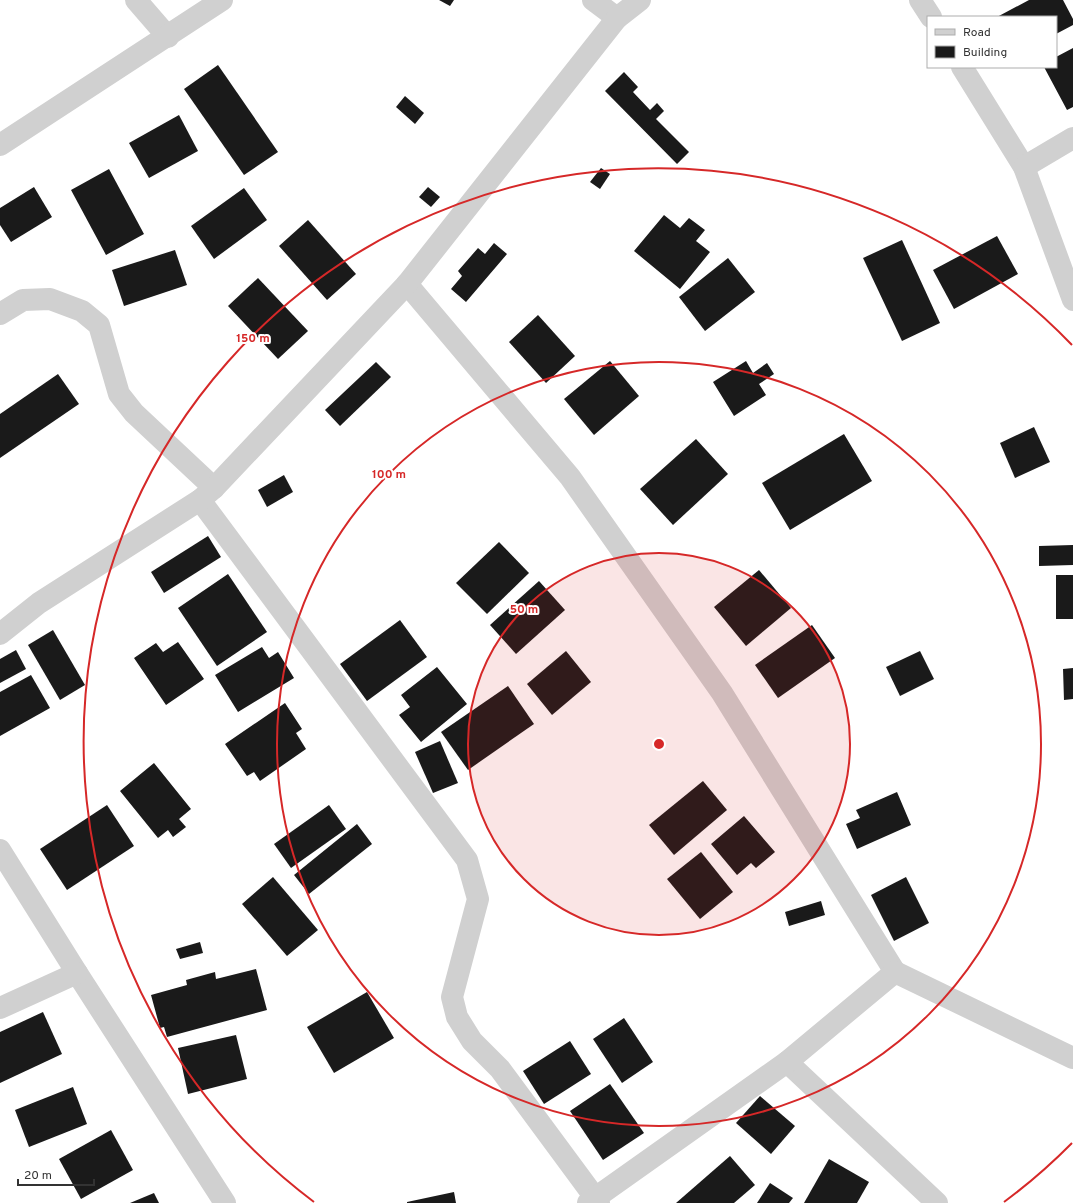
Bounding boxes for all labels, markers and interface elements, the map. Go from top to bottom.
legend [927,16,1057,68]
text: Road [963,25,991,41]
text: Building [963,45,1007,61]
text: 150 m [236,331,270,347]
text: 100 m [372,467,406,483]
text: 50 m [510,602,538,618]
centre of rings [652,737,666,751]
scale bar [18,1161,94,1187]
text: 20 m [24,1168,52,1184]

